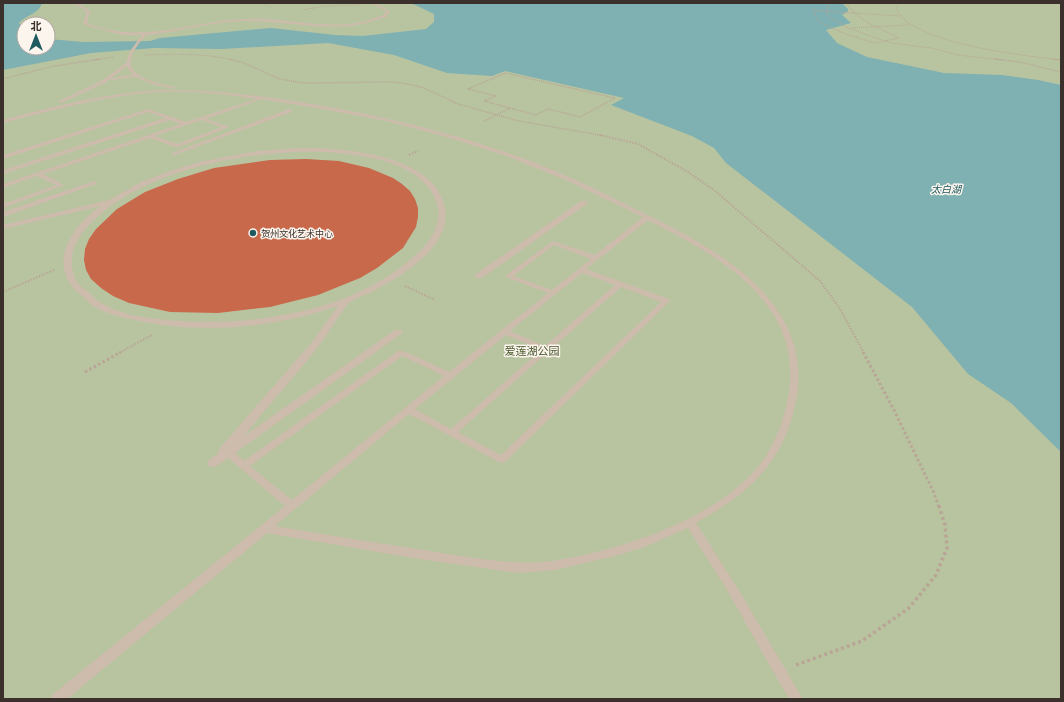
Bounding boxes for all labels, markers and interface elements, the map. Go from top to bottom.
north arrow [16,16,56,56]
text: 北 [31,19,42,33]
water label: 太白湖 [931,183,963,196]
marker: 贺州文化艺术中心 [248,228,258,238]
place label: 贺州文化艺术中心 [261,228,333,239]
park label: 爱莲湖公园 [505,344,560,358]

